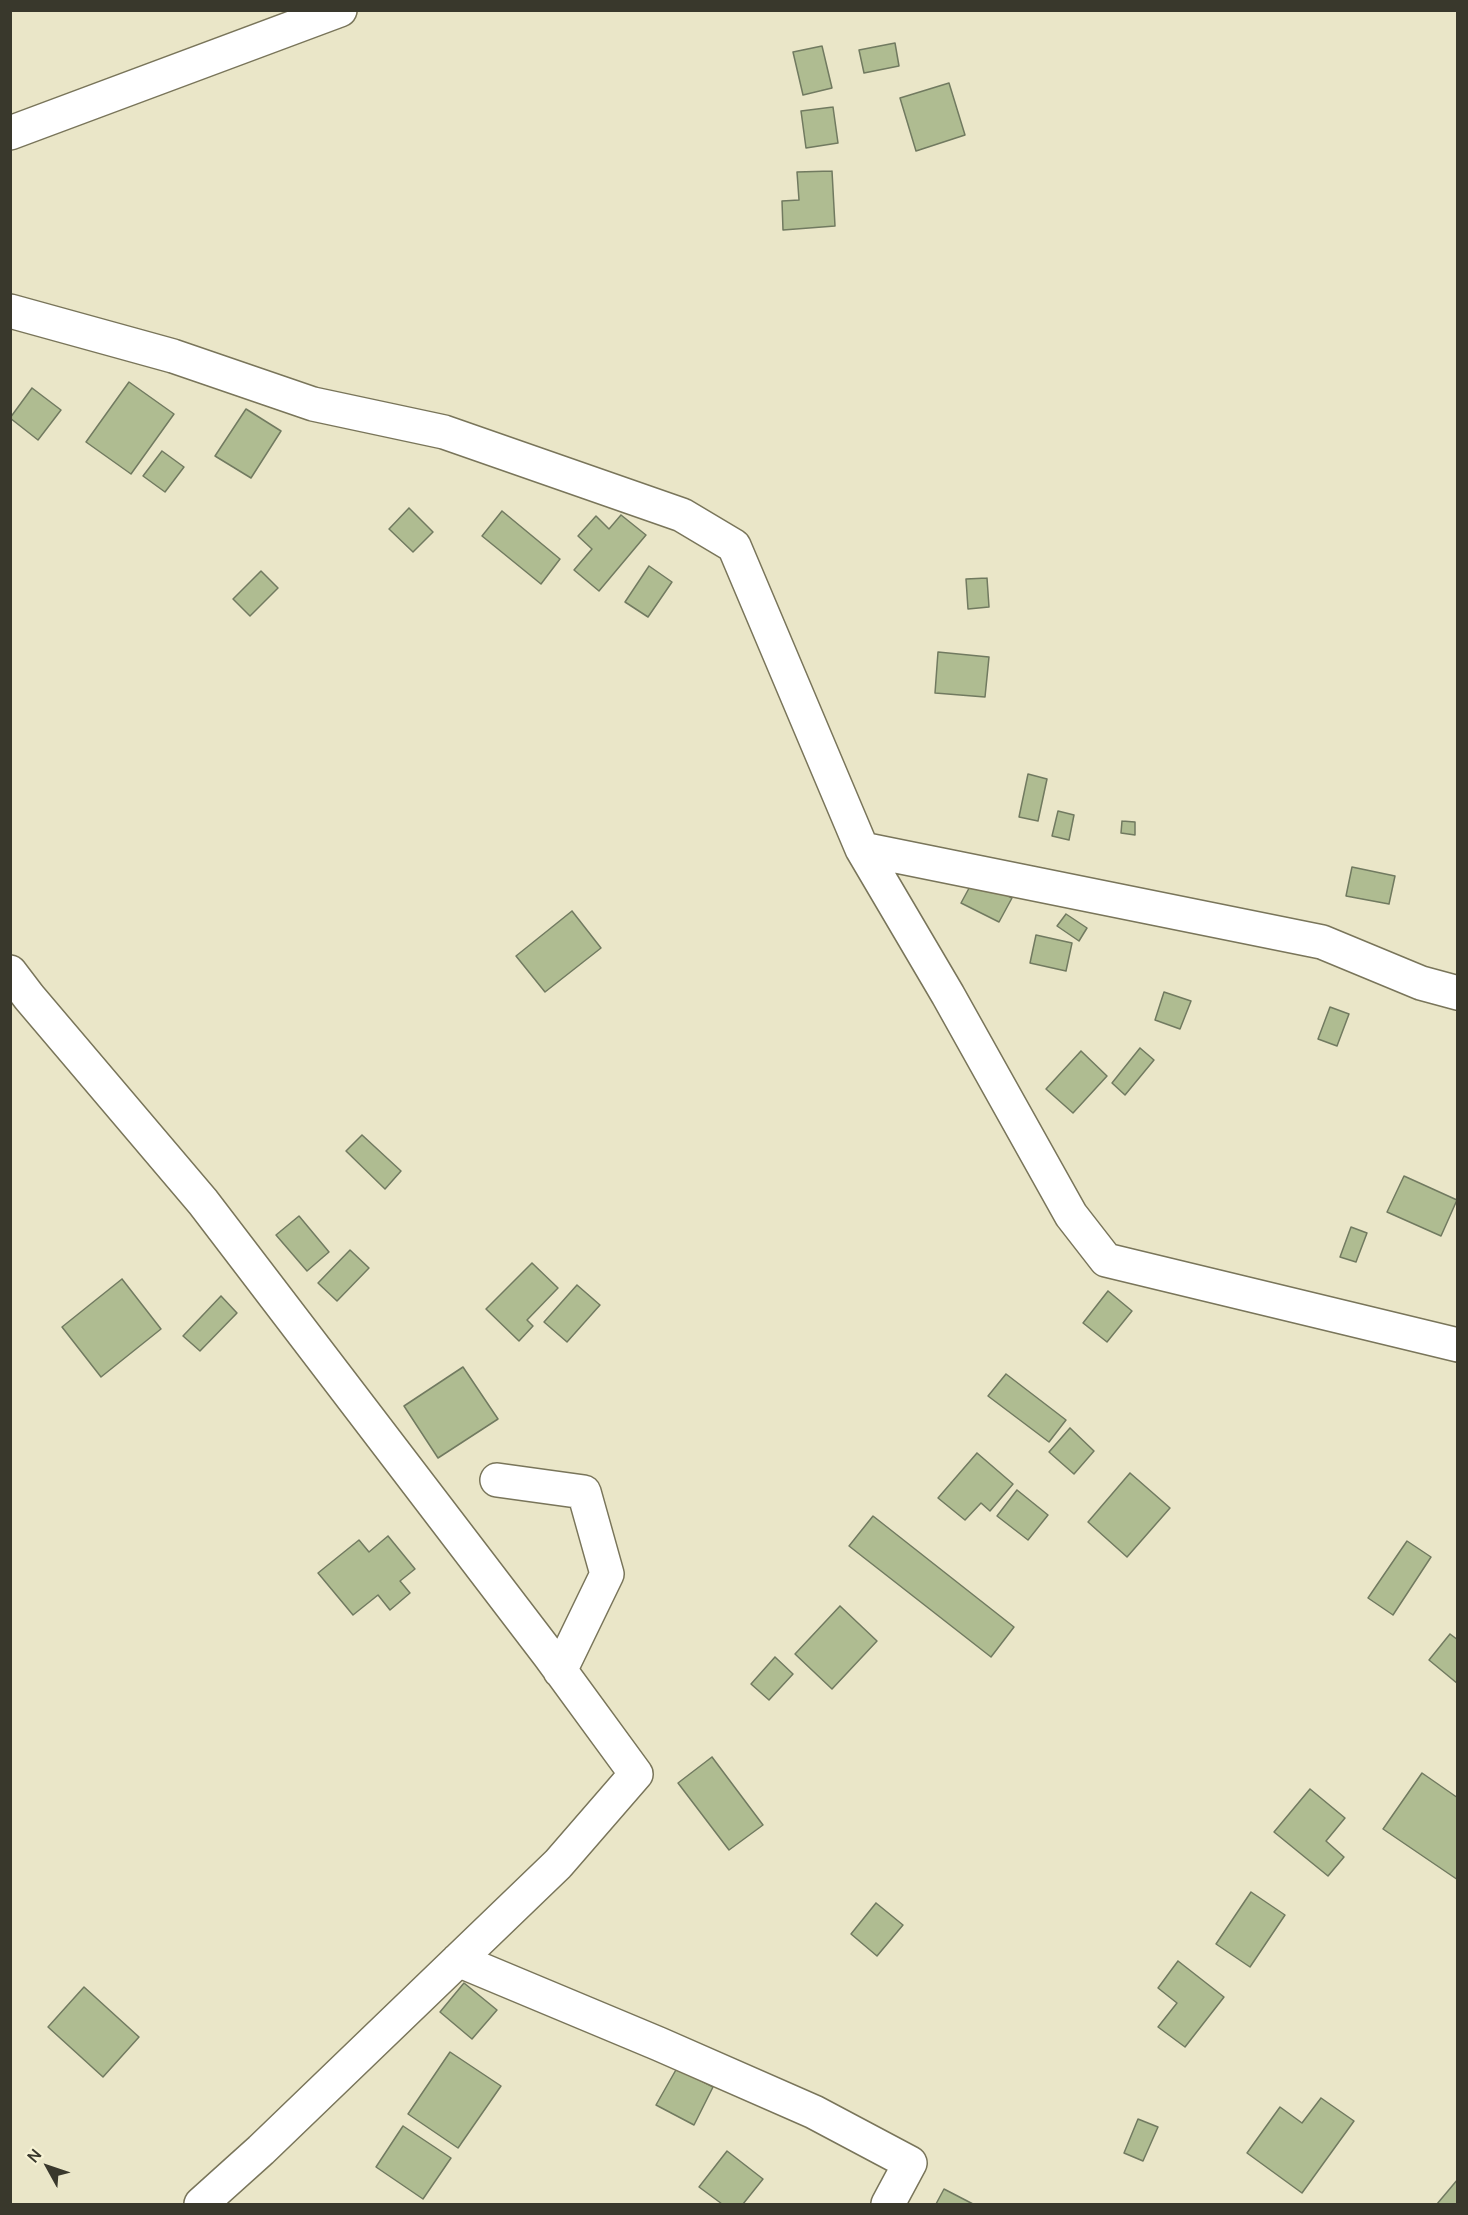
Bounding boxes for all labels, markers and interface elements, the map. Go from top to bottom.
north arrow [18,2137,78,2197]
text: N [22,2144,46,2167]

